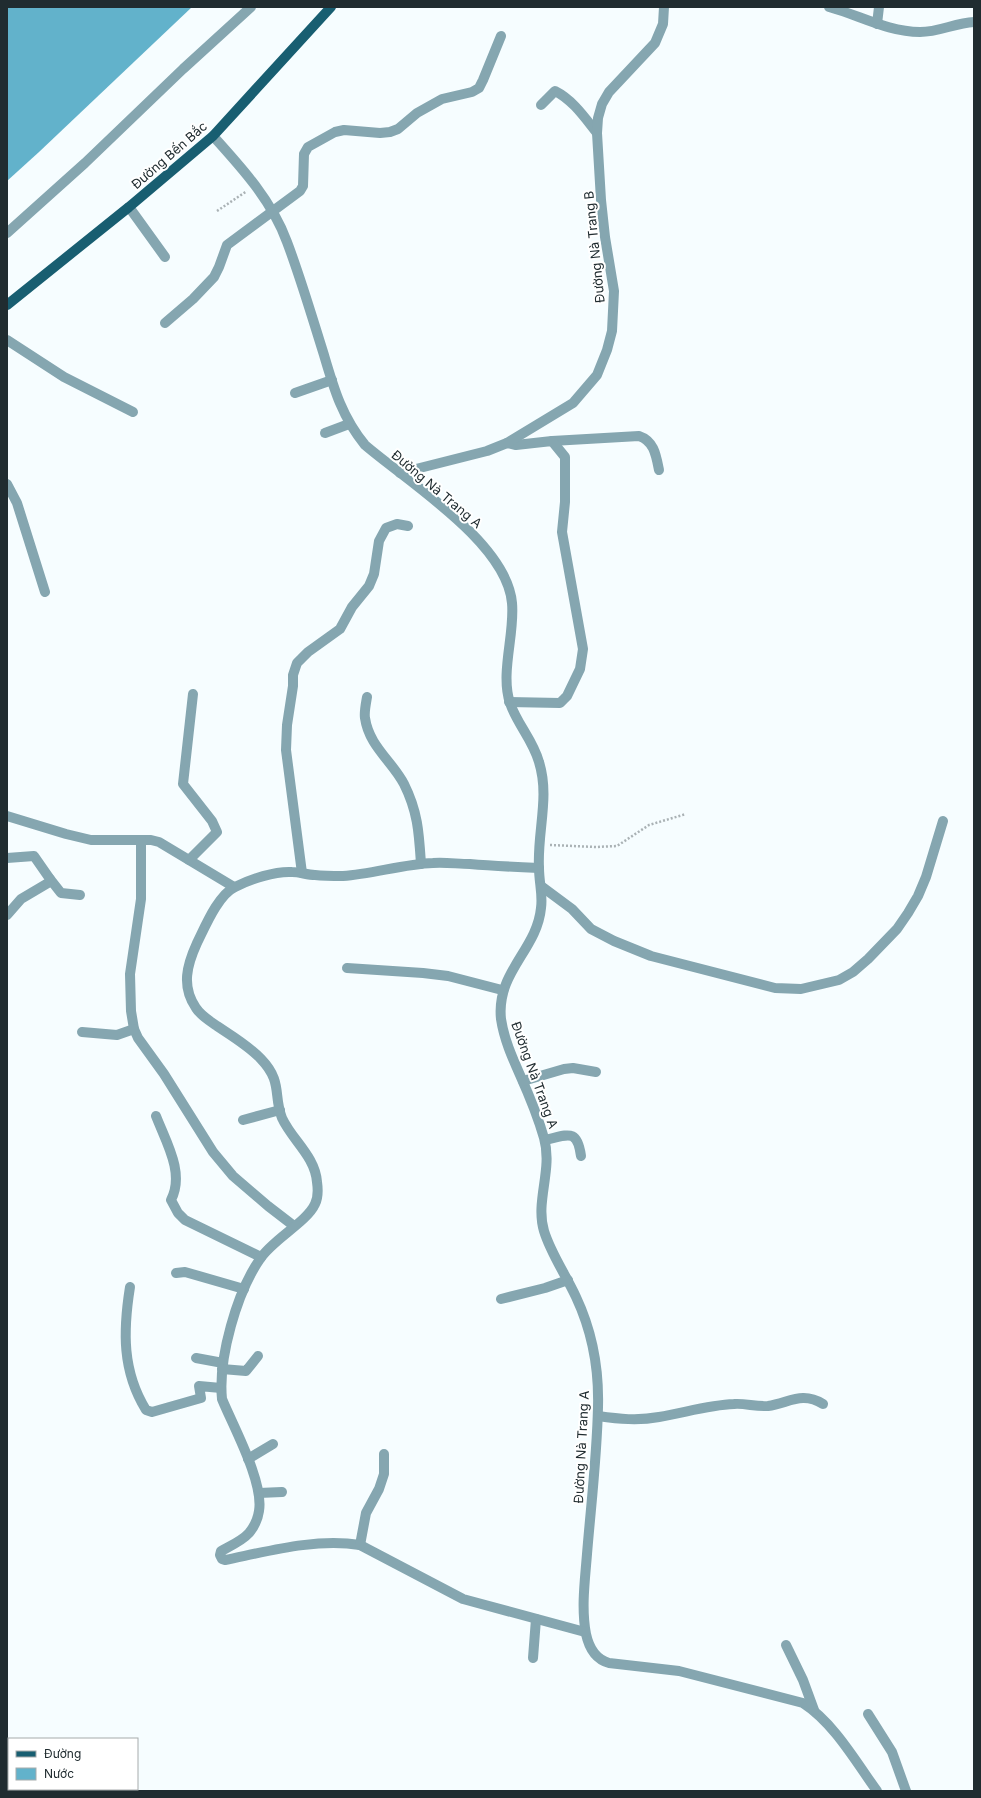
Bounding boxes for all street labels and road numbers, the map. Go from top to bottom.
street label: Đường Bến Bắc [128,118,210,192]
street label: Đường Nà Trang B [580,190,608,304]
street label: Đường Nà Trang A [389,447,485,531]
street label: Đường Nà Trang A [508,1019,562,1131]
street label: Đường Nà Trang A [570,1390,592,1504]

